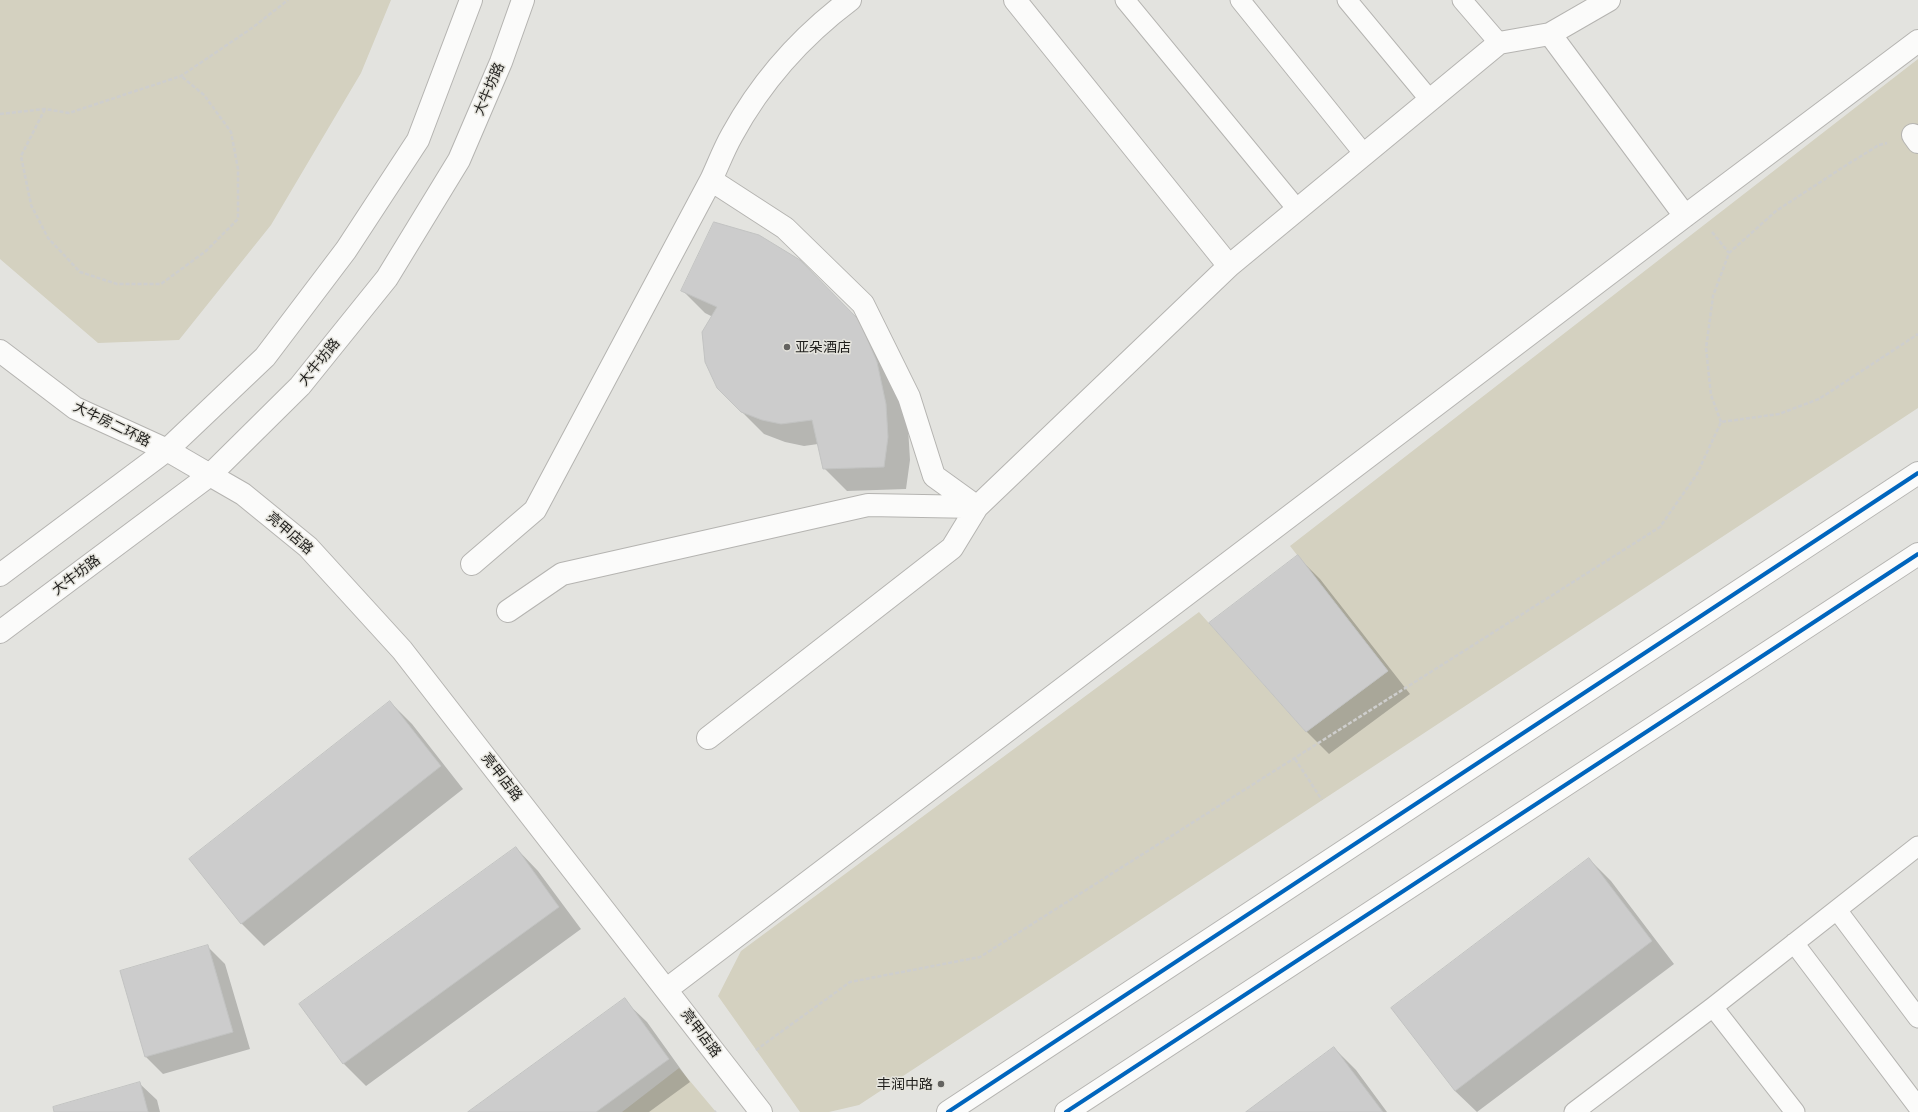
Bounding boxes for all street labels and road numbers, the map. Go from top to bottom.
street label: 大牛坊路 [470,60,508,118]
street label: 大牛坊路 [295,335,343,389]
street label: 大牛房二环路 [71,398,153,450]
street label: 亮甲店路 [263,508,317,558]
street label: 大牛坊路 [49,551,103,599]
street label: 亮甲店路 [478,750,526,804]
street label: 亮甲店路 [677,1006,725,1060]

